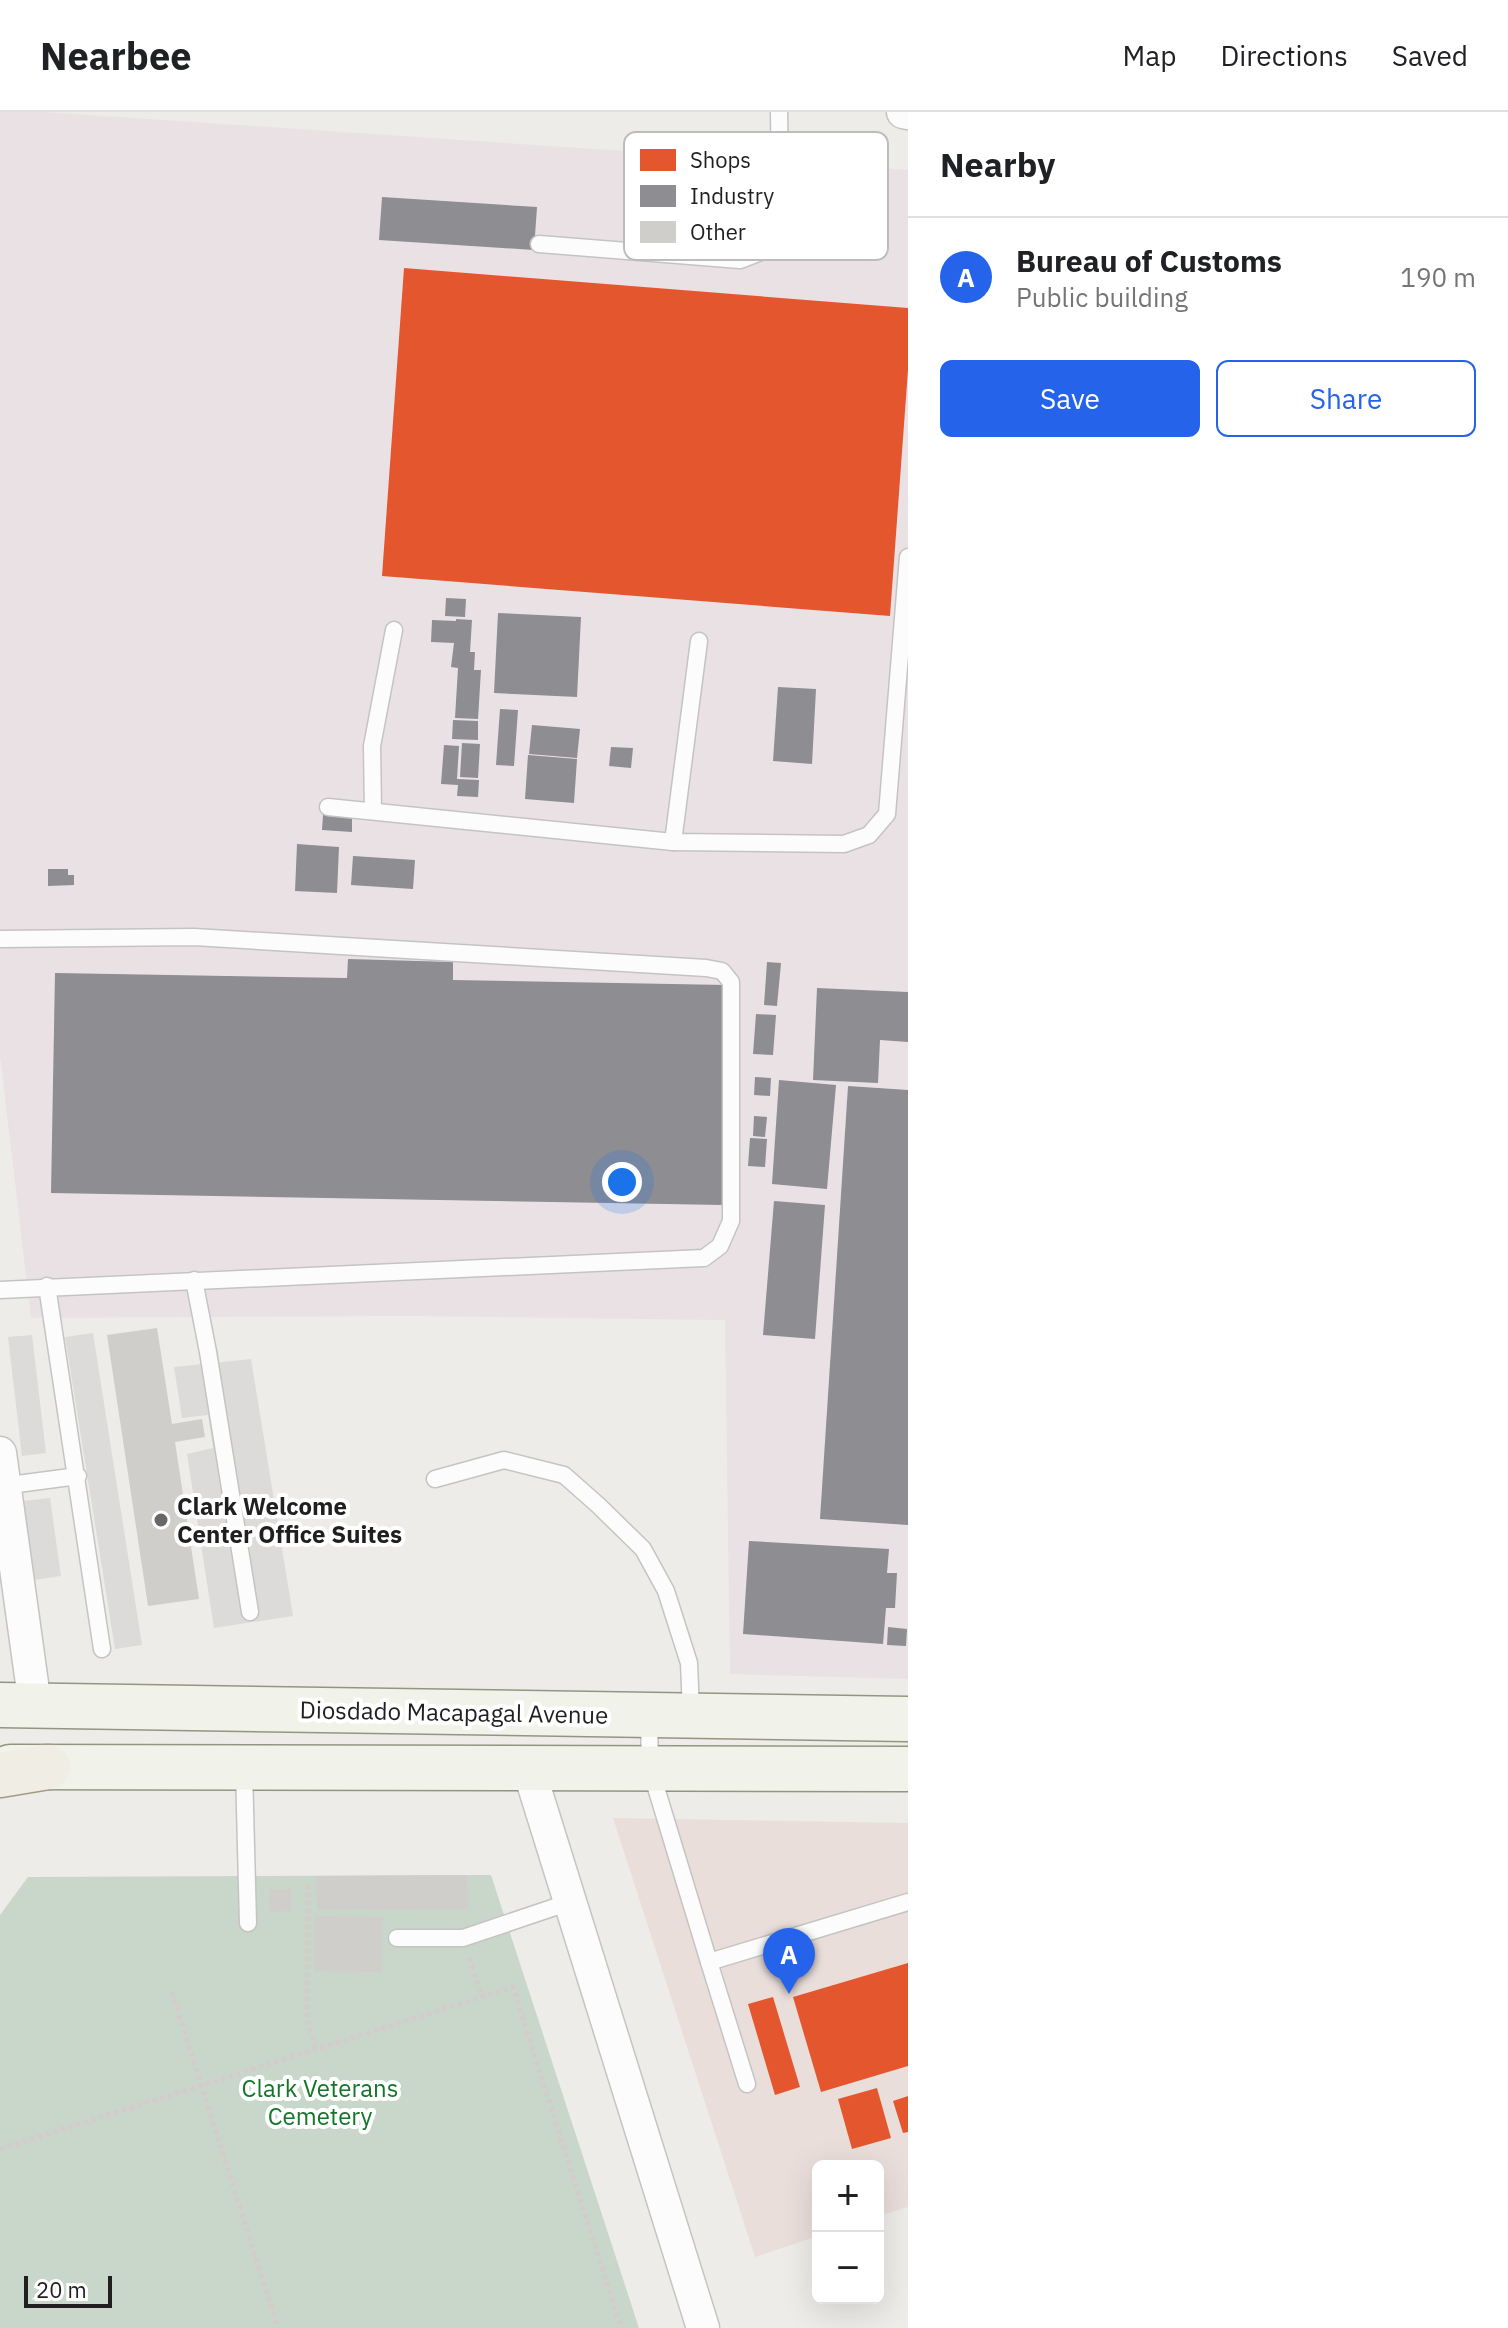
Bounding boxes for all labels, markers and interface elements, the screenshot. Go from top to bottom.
text: Nearbee [40,31,192,80]
text: Map [1122,37,1176,74]
text: Directions [1220,37,1348,74]
text: Saved [1392,37,1468,74]
legend [624,132,888,260]
text: Nearby [940,142,1055,186]
text: Shops [690,145,751,174]
text: Industry [690,181,774,210]
text: Other [690,217,746,246]
text: Bureau of Customs [1016,241,1282,280]
text: A [957,260,975,294]
text: 190 m [1400,260,1476,294]
text: Public building [1016,280,1188,314]
button: Save [940,360,1200,437]
button: Share [1216,360,1476,437]
your location [602,1162,642,1202]
place label: Clark Welcome Center Office Suites [177,1490,402,1550]
marker: Clark Welcome Center Office Suites [152,1511,170,1529]
street label: Diosdado Macapagal Avenue [299,1693,609,1731]
pin: A [763,1928,815,1994]
park label: Clark Veterans Cemetery [242,2072,398,2132]
map controls [812,2160,884,2304]
button: + [812,2160,884,2232]
button: − [812,2232,884,2304]
scale bar [24,2272,112,2308]
text: 20 m [36,2275,87,2304]

